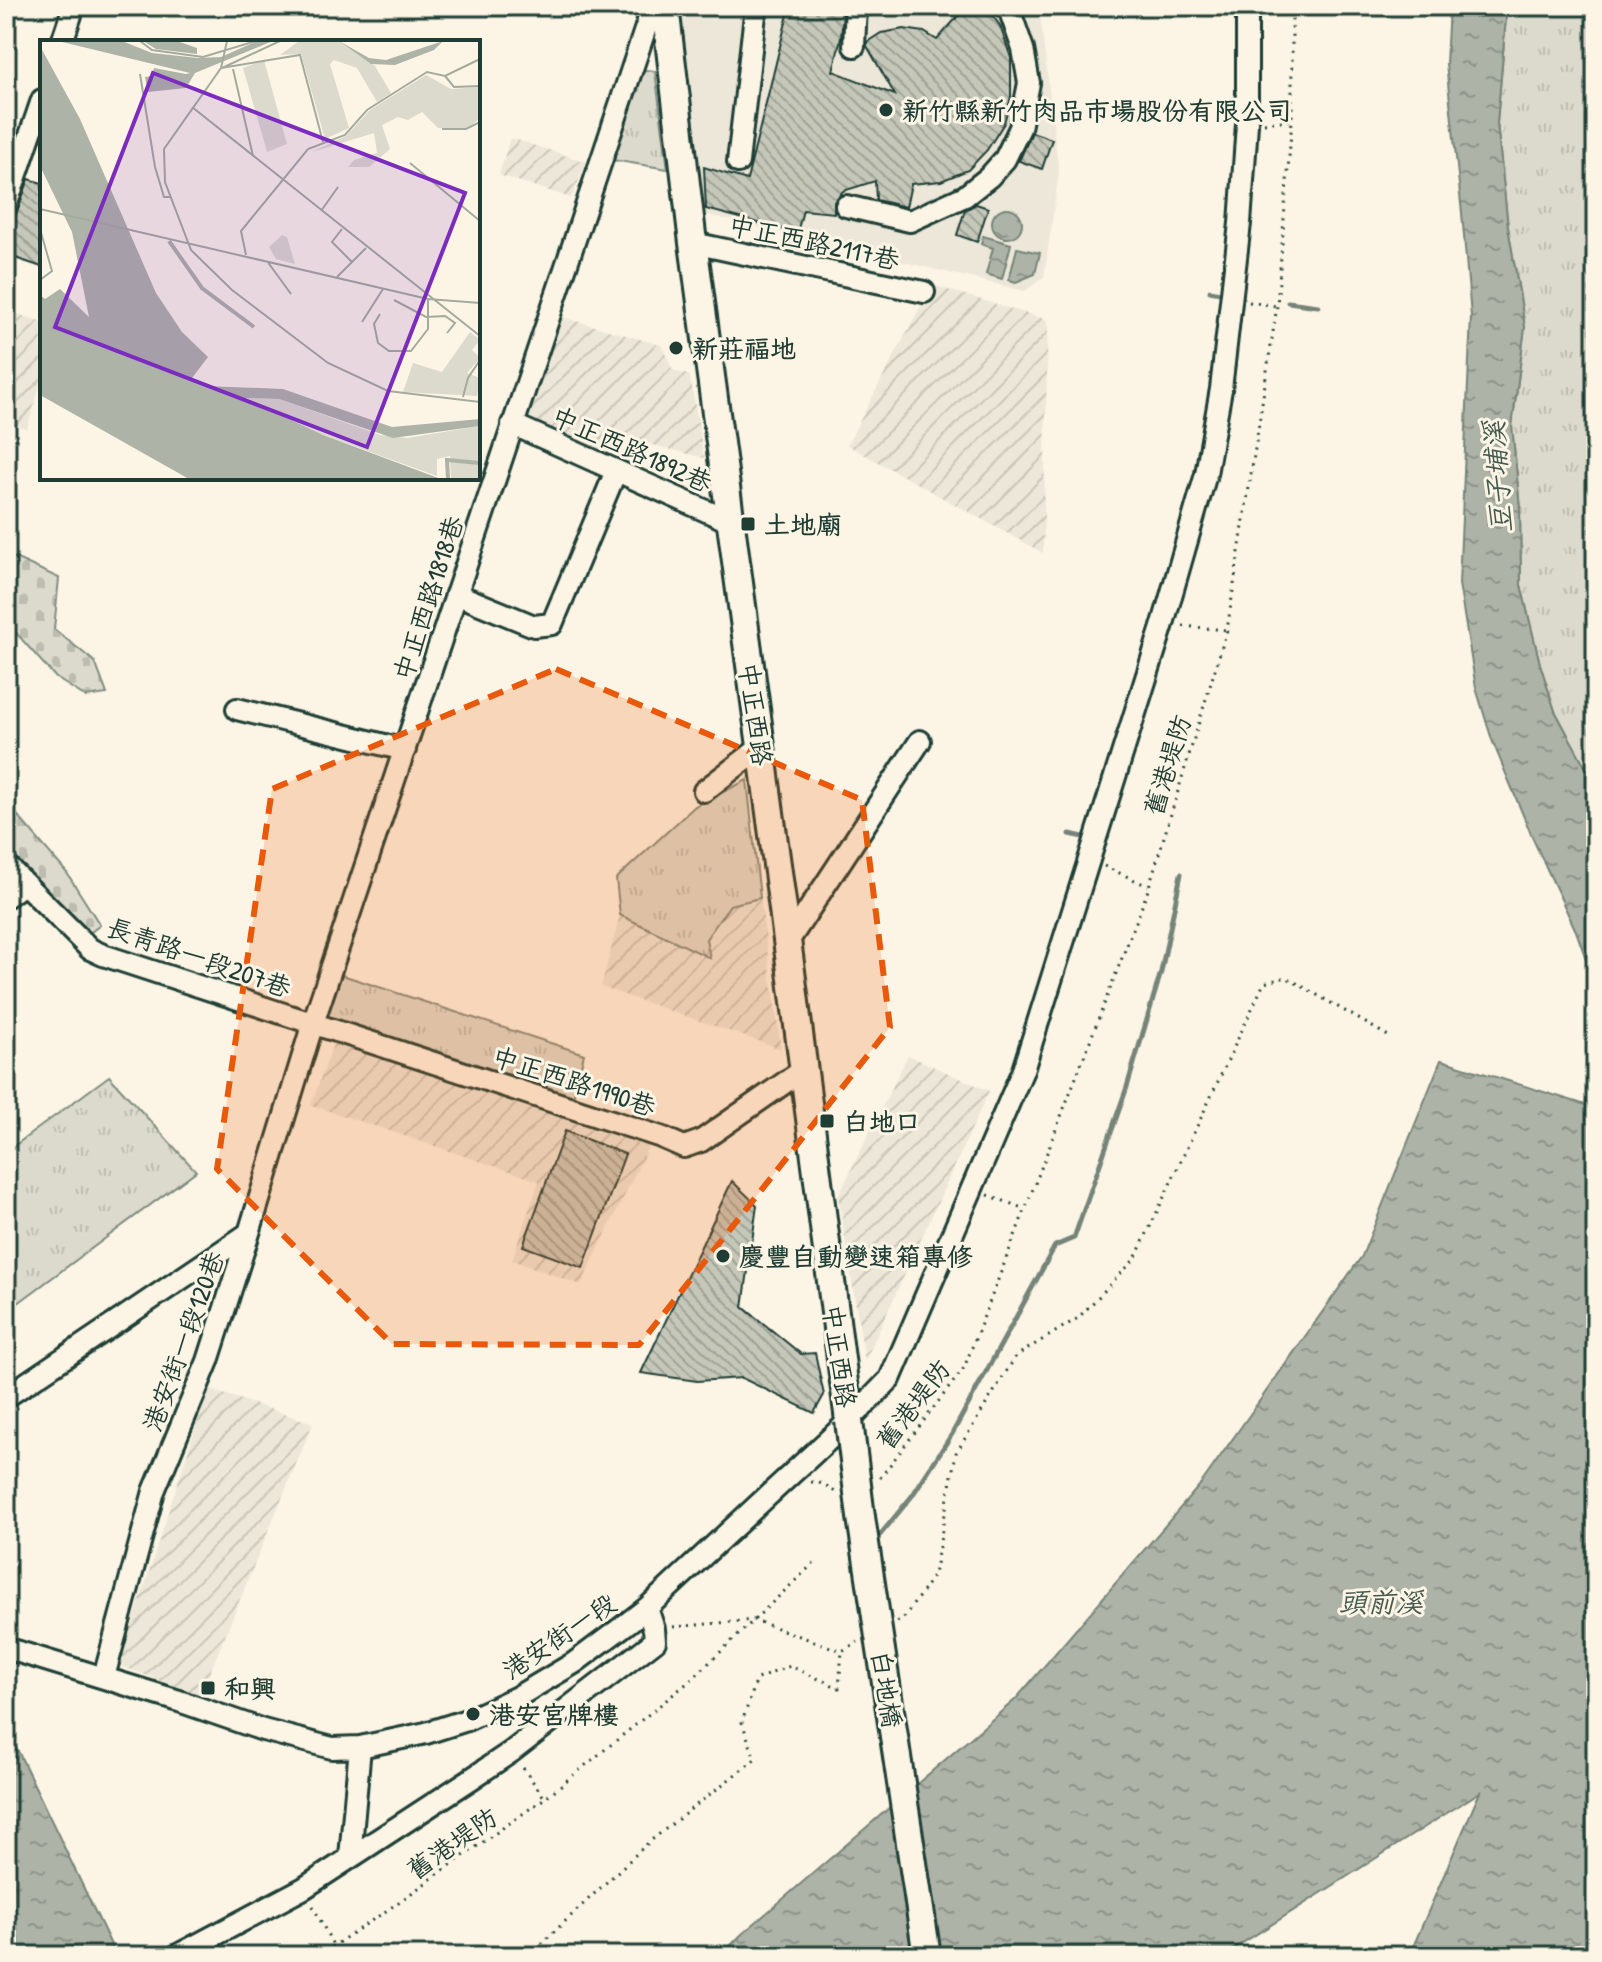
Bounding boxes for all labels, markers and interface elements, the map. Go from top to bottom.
inset map [40,40,480,480]
place label: 新竹縣新竹肉品市場股份有限公司 [902,93,1292,128]
marker: 新竹縣新竹肉品市場股份有限公司 [877,101,895,119]
street label: 中正西路2117巷 [725,207,903,277]
place label: 新莊福地 [692,331,796,366]
marker: 新莊福地 [667,339,685,357]
street label: 中正西路1892巷 [546,398,718,500]
water label: 豆子埔溪 [1474,418,1520,534]
place label: 土地廟 [764,507,842,542]
street label: 中正西路1818巷 [385,511,471,685]
marker: 土地廟 [739,515,757,533]
street label: 中正西路 [731,660,781,768]
street label: 舊港堤防 [1135,710,1199,820]
street label: 長青路一段207巷 [102,909,296,1005]
street label: 中正西路1990巷 [488,1038,660,1124]
place label: 白地口 [843,1104,921,1139]
marker: 白地口 [818,1112,836,1130]
place label: 慶豐自動變速箱專修 [739,1239,973,1274]
street label: 港安街一段120巷 [134,1246,232,1436]
marker: 慶豐自動變速箱專修 [714,1247,732,1265]
street label: 中正西路 [815,1302,865,1410]
street label: 舊港堤防 [868,1352,958,1456]
water label: 頭前溪 [1339,1583,1425,1621]
street label: 港安街一段 [495,1585,623,1687]
street label: 白地橋 [864,1648,910,1730]
place label: 和興 [224,1671,276,1706]
marker: 和興 [199,1679,217,1697]
place label: 港安宫牌樓 [489,1697,619,1732]
marker: 港安宫牌樓 [464,1705,482,1723]
street label: 舊港堤防 [399,1799,505,1887]

